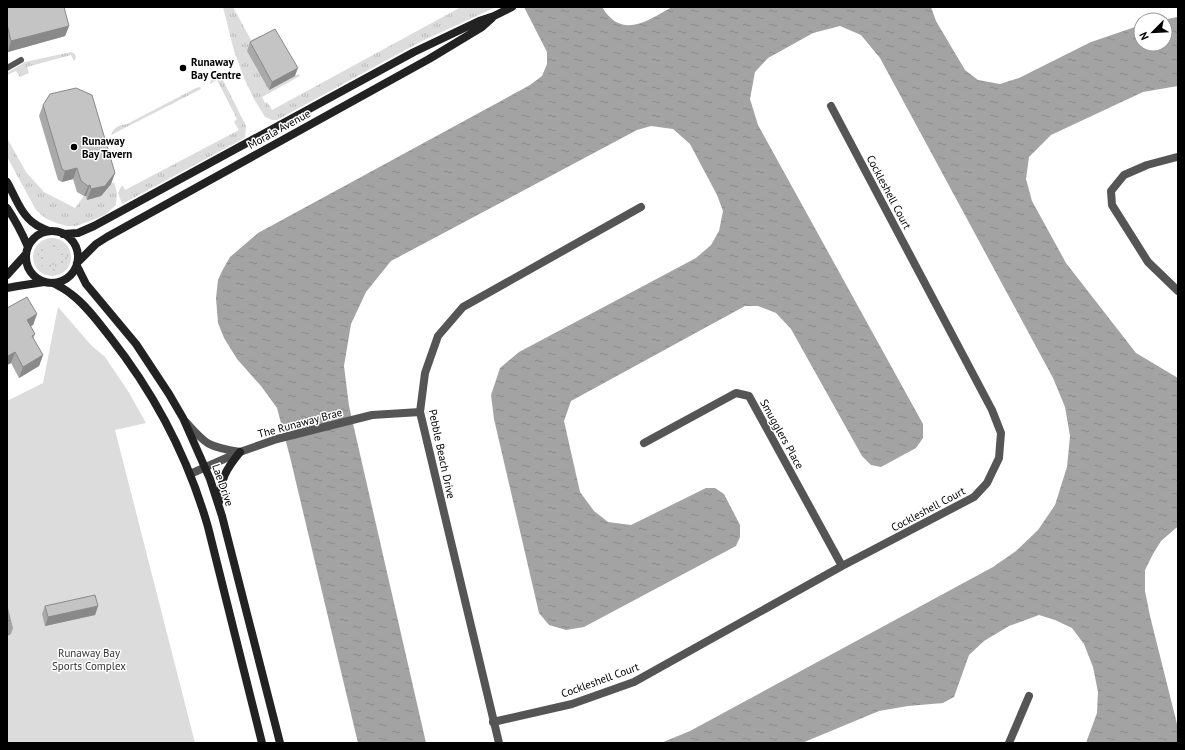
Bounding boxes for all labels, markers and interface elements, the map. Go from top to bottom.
north arrow [1133,12,1173,52]
text: N [1136,30,1152,42]
place label: Runaway Bay Centre [191,55,241,82]
marker: Runaway Bay Centre [178,63,188,73]
street label: Morala Avenue [245,106,313,152]
place label: Runaway Bay Tavern [82,134,132,161]
marker: Runaway Bay Tavern [69,142,79,152]
street label: Cockleshell Court [864,153,915,232]
street label: Smugglers Place [757,397,807,472]
street label: The Runaway Brae [256,405,344,441]
street label: Pebble Beach Drive [426,408,458,500]
street label: Lae Drive [209,462,237,509]
street label: Cockleshell Court [889,483,968,534]
park label: Runaway Bay Sports Complex [52,646,126,673]
street label: Cockleshell Court [559,659,641,701]

